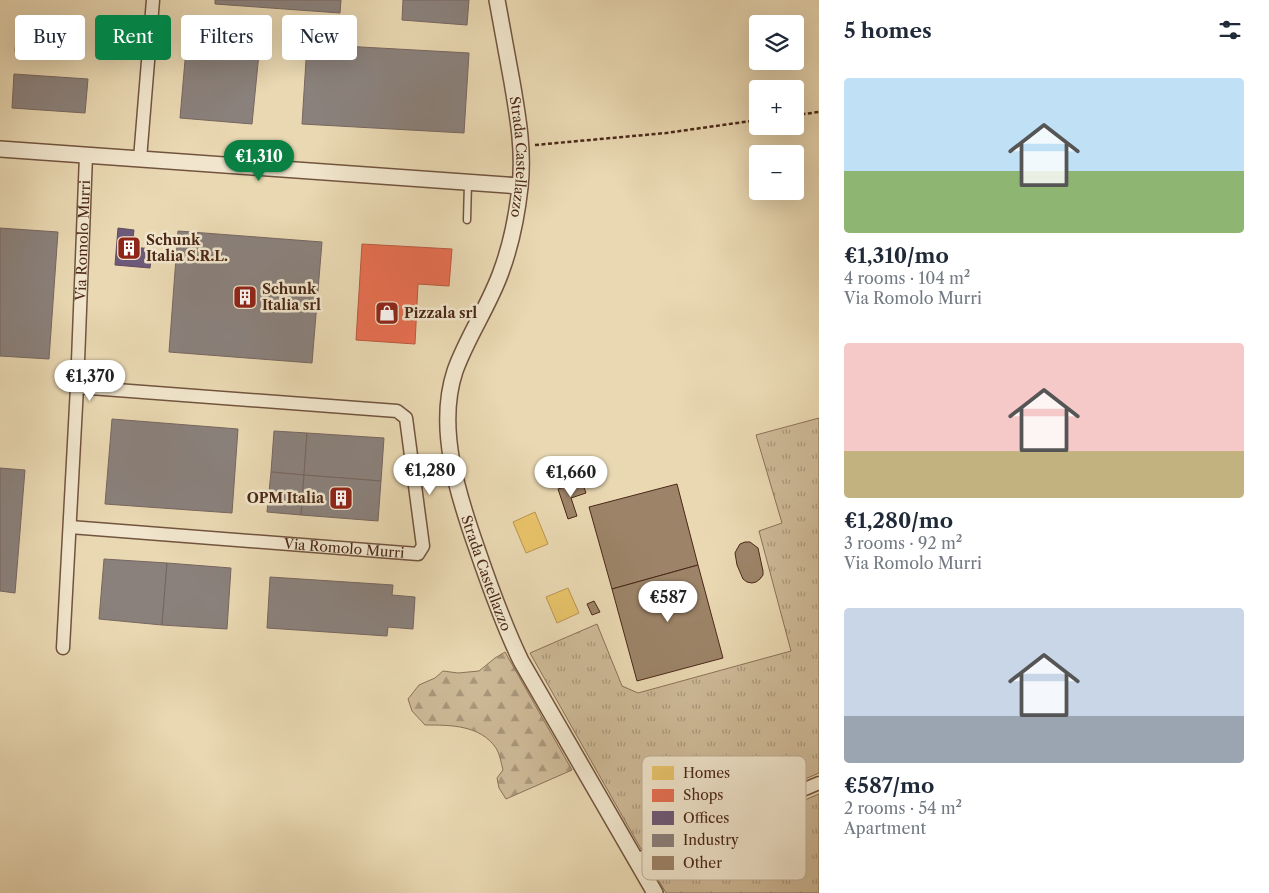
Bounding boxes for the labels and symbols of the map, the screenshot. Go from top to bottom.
street label: Strada Castellazzo [506,95,530,219]
pin: €1,310 [218,140,300,182]
street label: Via Romolo Murri [71,180,94,302]
place label: Schunk Italia S.R.L. [146,231,228,265]
building icon: Schunk Italia S.R.L. [116,235,142,261]
place label: Schunk Italia srl [262,280,321,314]
building icon: Schunk Italia srl [232,284,258,310]
shop icon: Pizzala srl [374,300,400,326]
place label: Pizzala srl [404,304,477,322]
pin: €1,370 [49,360,131,402]
pin: €1,280 [389,454,471,496]
pin: €1,660 [530,456,612,498]
building icon: OPM Italia [328,485,354,511]
place label: OPM Italia [247,489,325,507]
street label: Strada Castellazzo [457,513,515,634]
street label: Via Romolo Murri [282,535,405,562]
pin: €587 [638,580,698,623]
legend [642,756,806,880]
text: Homes [683,764,730,782]
text: Shops [683,786,723,804]
text: Offices [683,809,729,827]
text: Industry [683,831,739,849]
text: Other [683,854,722,872]

